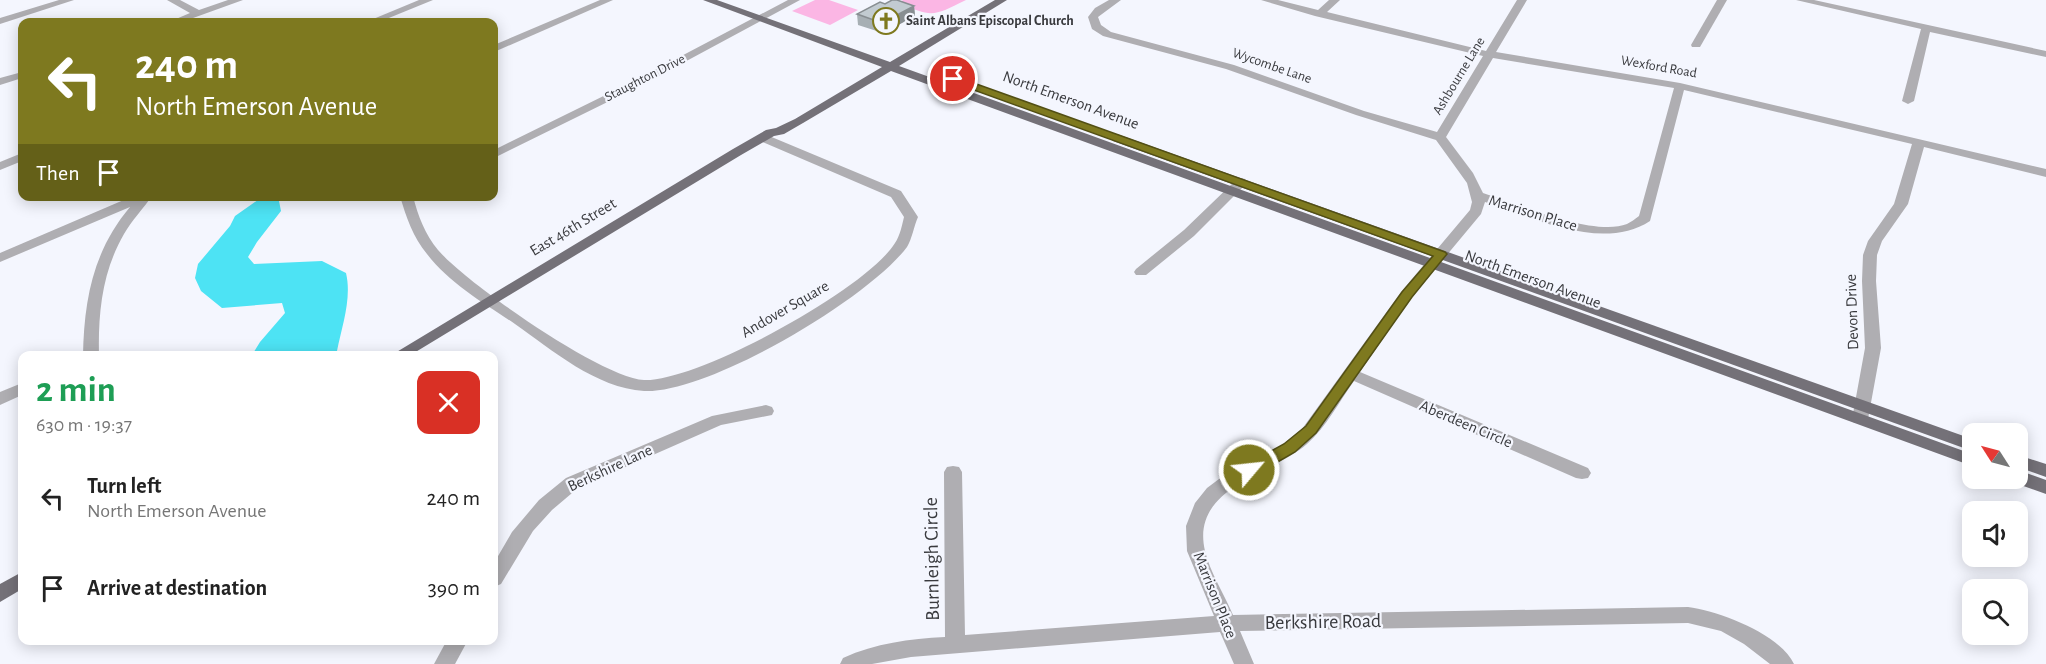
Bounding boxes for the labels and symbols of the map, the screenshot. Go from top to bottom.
church icon: Saint Albans Episcopal Church [871,6,901,36]
place label: Saint Albans Episcopal Church [906,14,1074,28]
street label: Ashbourne Lane [1430,35,1488,117]
street label: Wycombe Lane [1230,46,1314,86]
street label: Staughton Drive [602,52,688,104]
pin [927,53,978,104]
street label: Wexford Road [1620,53,1698,81]
street label: North Emerson Avenue [1001,68,1141,132]
street label: Marrison Place [1487,192,1579,234]
street label: East 46th Street [527,195,619,259]
street label: North Emerson Avenue [1463,247,1603,311]
street label: Devon Drive [1843,274,1861,350]
street label: Andover Square [738,277,832,341]
street label: Aberdeen Circle [1417,397,1515,451]
north arrow [1962,423,2028,489]
position arrow [1217,438,1281,502]
street label: Berkshire Lane [565,442,655,494]
street label: Burnleigh Circle [921,497,943,621]
street label: Marrison Place [1190,550,1240,640]
street label: Berkshire Road [1264,611,1382,633]

